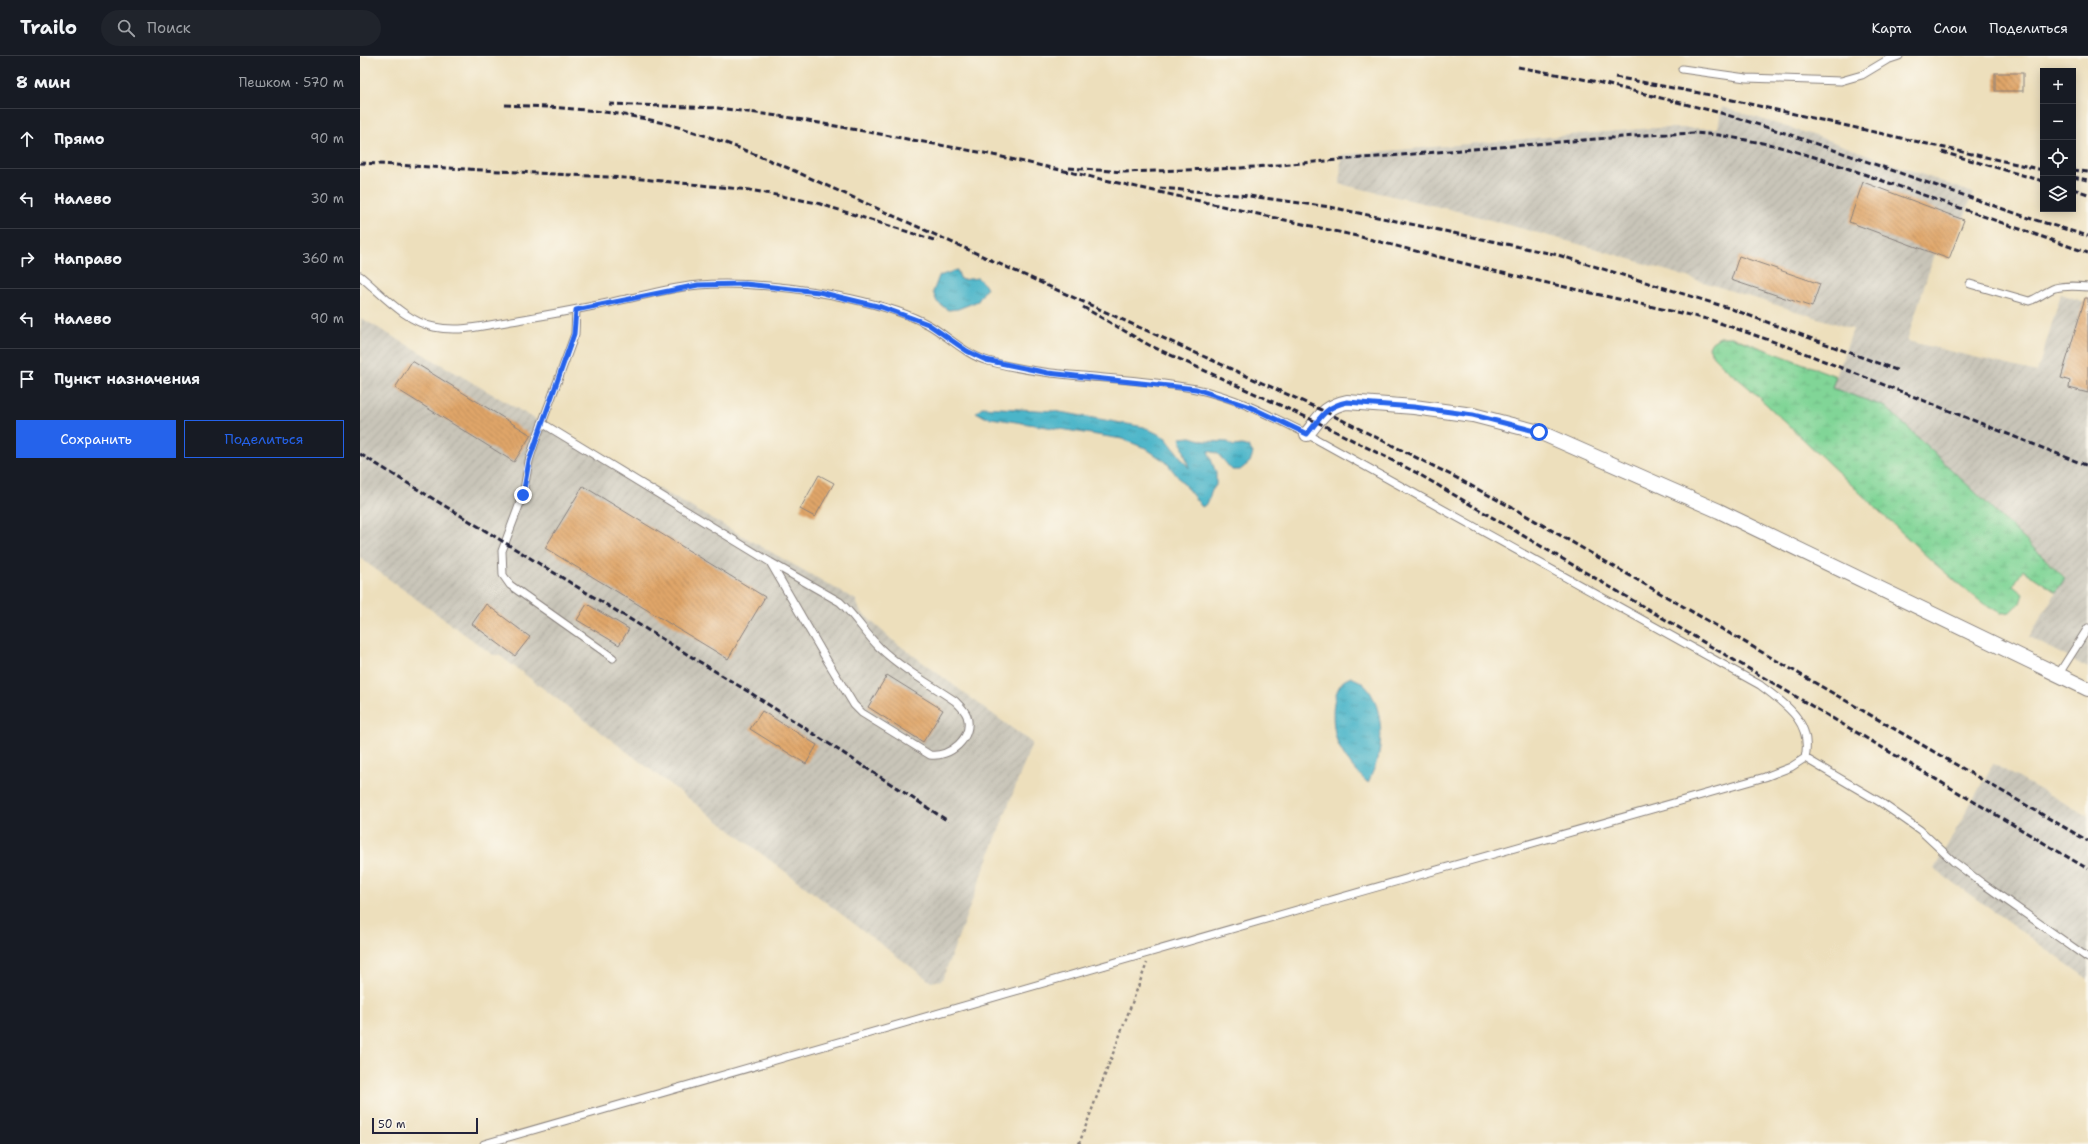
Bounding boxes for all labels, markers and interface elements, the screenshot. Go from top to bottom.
search box [101,10,381,46]
text: Trailo [20,15,77,40]
icon: search [115,17,137,39]
text: Поиск [147,18,191,38]
text: Карта [1871,19,1912,37]
text: Слои [1934,19,1967,37]
text: Поделиться [1989,19,2068,37]
map controls [2040,68,2076,212]
button: + [2040,68,2076,104]
text: 8 мин [16,71,71,93]
text: Пешком · 570 m [239,74,344,91]
button: − [2040,104,2076,140]
icon: ahead [16,128,38,150]
text: Прямо [54,129,104,149]
text: 90 m [310,130,344,147]
button: locate [2040,140,2076,176]
button: layers [2040,176,2076,212]
icon: left [16,188,38,210]
text: Налево [54,189,112,209]
text: 30 m [310,190,344,207]
icon: right [16,248,38,270]
text: Направо [54,249,122,269]
text: 360 m [302,250,344,267]
icon: left [16,308,38,330]
text: Налево [54,309,112,329]
text: 90 m [310,310,344,327]
icon: arrive [16,368,38,390]
text: Пункт назначения [54,369,200,389]
button: Сохранить [16,420,176,458]
button: Поделиться [184,420,344,458]
route start [1530,423,1548,441]
route end [514,486,532,504]
scale bar [372,1116,478,1135]
text: 50 m [378,1117,406,1132]

